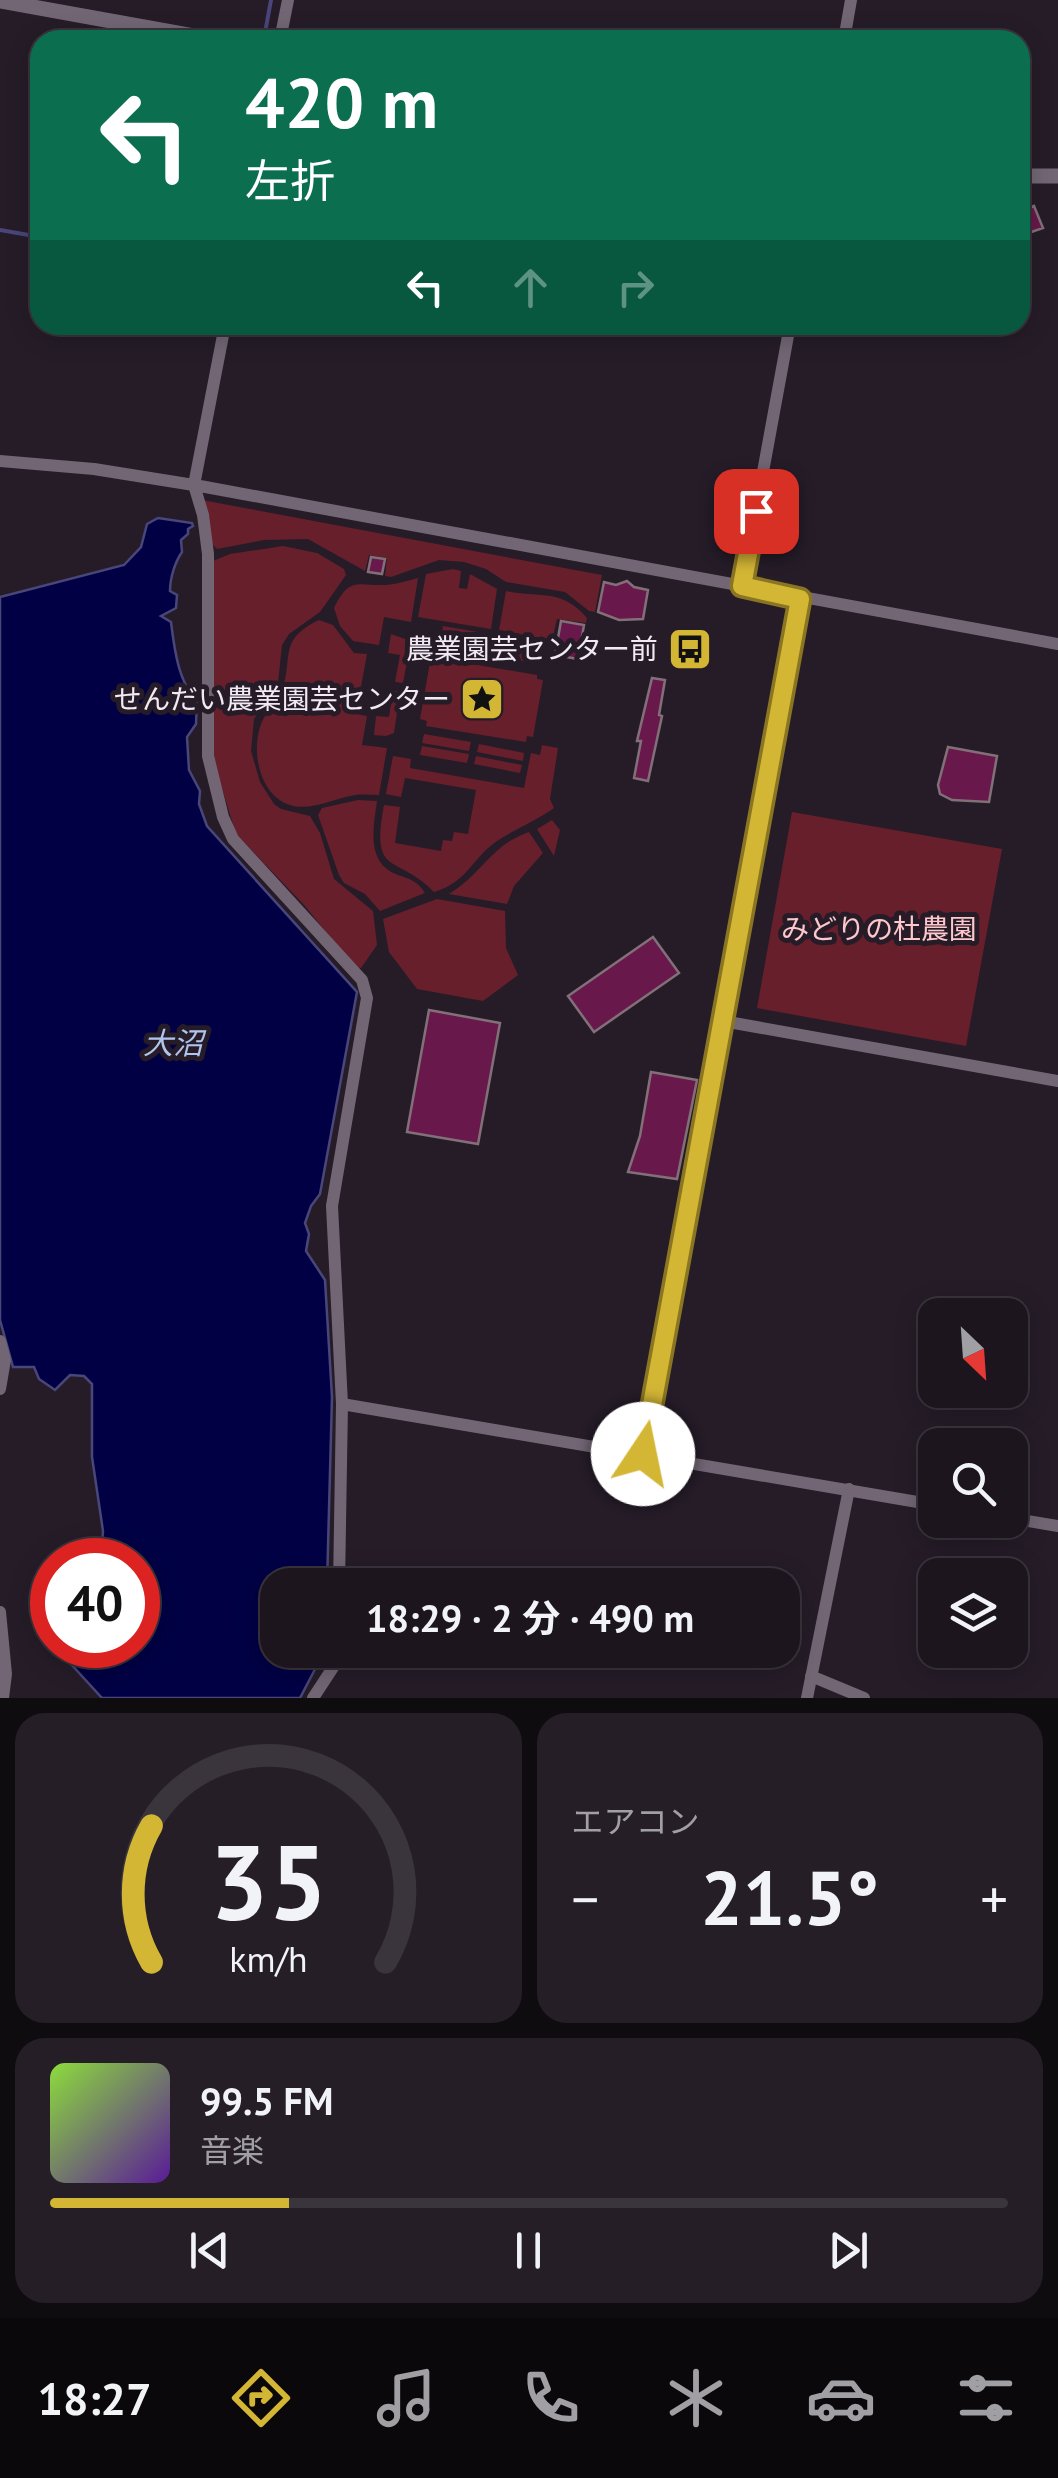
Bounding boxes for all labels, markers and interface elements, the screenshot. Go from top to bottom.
text: 420 m [245,57,438,147]
icon: left [80,70,210,200]
text: 左折 [245,151,335,209]
icon: left [398,260,453,315]
icon: ahead [503,260,558,315]
icon: right [608,260,663,315]
pin [714,469,799,554]
icon: arrive [729,484,784,539]
bus stop icon: 農業園芸センター前 [667,626,713,672]
place label: 農業園芸センター前 [406,630,658,667]
place icon: せんだい農業園芸センター [459,676,505,722]
place label: せんだい農業園芸センター [114,680,450,717]
park label: みどりの杜農園 [781,910,977,947]
water label: 大沼 [143,1023,207,1062]
north arrow [918,1298,1028,1408]
map controls [918,1298,1028,1668]
position arrow [591,1402,695,1506]
button: search [918,1428,1028,1538]
speed limit sign: 40 [30,1538,160,1668]
button: layers [918,1558,1028,1668]
text: 18:29 · 2 分 · 490 m [366,1593,694,1642]
text: エアコン [572,1800,700,1842]
text: 35 [209,1814,327,1949]
text: 21.5° [700,1849,879,1946]
text: − [572,1863,599,1934]
text: + [980,1863,1008,1934]
text: km/h [229,1936,307,1982]
text: 99.5 FM [200,2076,333,2125]
text: 音楽 [200,2129,264,2171]
icon: previous [182,2223,237,2278]
icon: pause [501,2223,556,2278]
icon: next [821,2223,876,2278]
icon: directions [226,2363,296,2433]
icon: music [371,2363,441,2433]
icon: phone [516,2363,586,2433]
icon: climate [661,2363,731,2433]
icon: car [806,2363,876,2433]
icon: filters [951,2363,1021,2433]
text: 18:27 [37,2369,152,2427]

